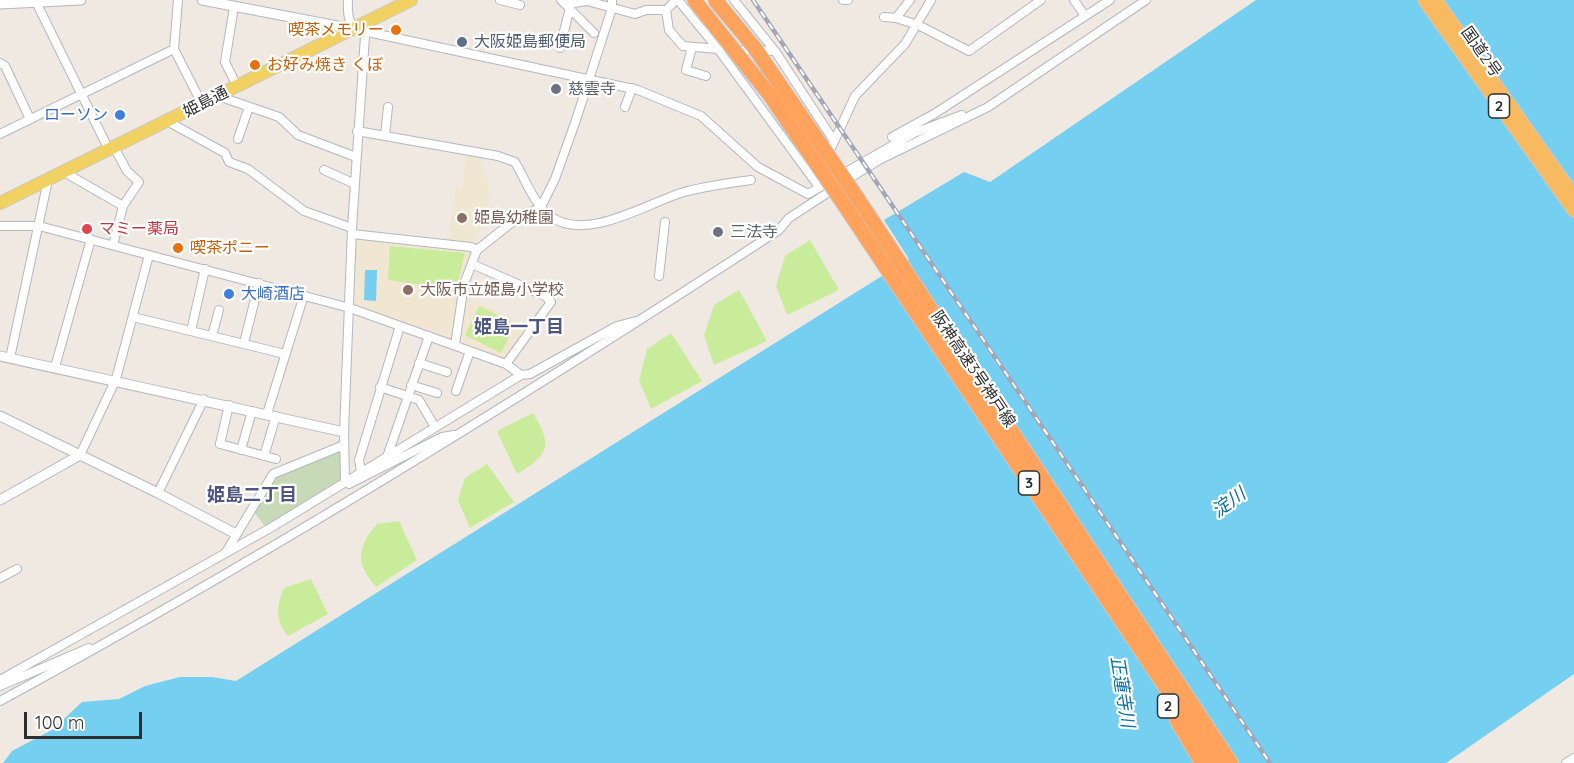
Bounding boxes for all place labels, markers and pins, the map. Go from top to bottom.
place label: 喫茶メモリー [288,20,384,40]
marker: 喫茶メモリー [389,23,403,37]
place label: 大阪姫島郵便局 [474,32,586,52]
marker: 大阪姫島郵便局 [455,35,469,49]
place label: お好み焼き くぼ [267,55,383,75]
marker: お好み焼き くぼ [248,58,262,72]
place label: 慈雲寺 [568,79,616,99]
marker: 慈雲寺 [549,82,563,96]
place label: ローソン [44,105,108,125]
marker: ローソン [113,108,127,122]
place label: 姫島幼稚園 [474,208,554,228]
marker: 姫島幼稚園 [455,211,469,225]
place label: マミー薬局 [99,219,179,239]
marker: マミー薬局 [80,222,94,236]
place label: 三法寺 [730,222,778,242]
marker: 三法寺 [711,225,725,239]
place label: 喫茶ポニー [190,238,270,258]
marker: 喫茶ポニー [171,241,185,255]
place label: 大阪市立姫島小学校 [420,280,564,300]
marker: 大阪市立姫島小学校 [401,283,415,297]
place label: 大崎酒店 [241,284,305,304]
marker: 大崎酒店 [222,287,236,301]

